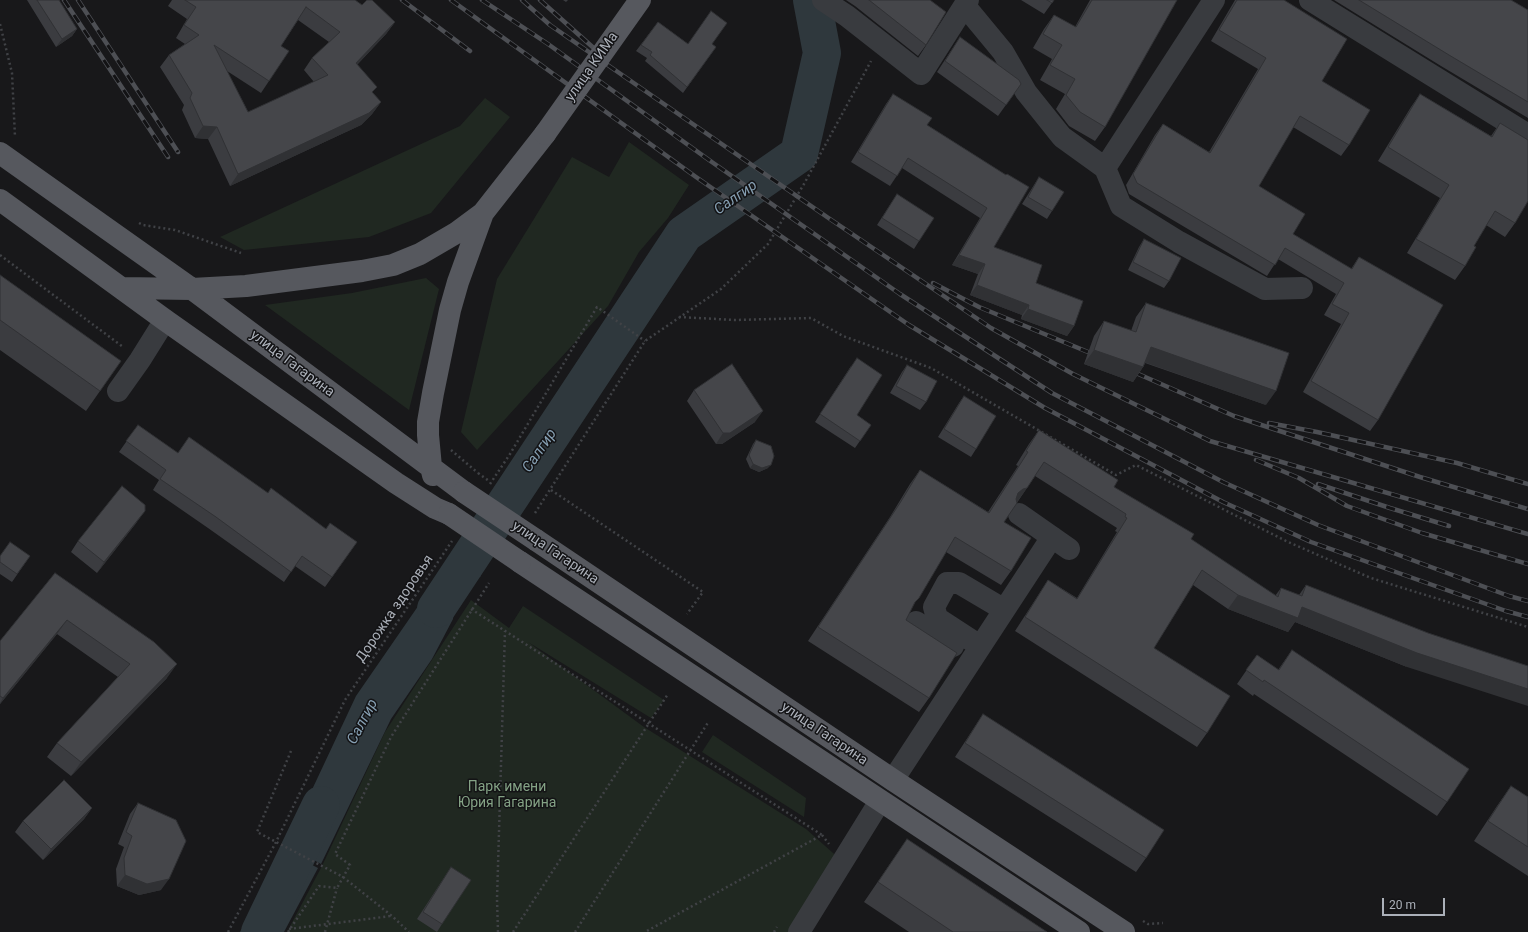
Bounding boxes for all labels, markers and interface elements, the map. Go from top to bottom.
street label: улица КИМа [562,29,622,105]
water label: Салгир [711,177,761,219]
street label: улица Гагарина [247,327,337,401]
water label: Салгир [519,426,561,476]
street label: улица Гагарина [508,518,602,588]
street label: Дорожка здоровья [353,552,437,666]
water label: Салгир [344,696,382,748]
street label: улица Гагарина [777,699,871,769]
park label: Парк имени Юрия Гагарина [458,779,556,812]
scale bar [1384,890,1447,916]
text: 20 m [1389,898,1416,912]

